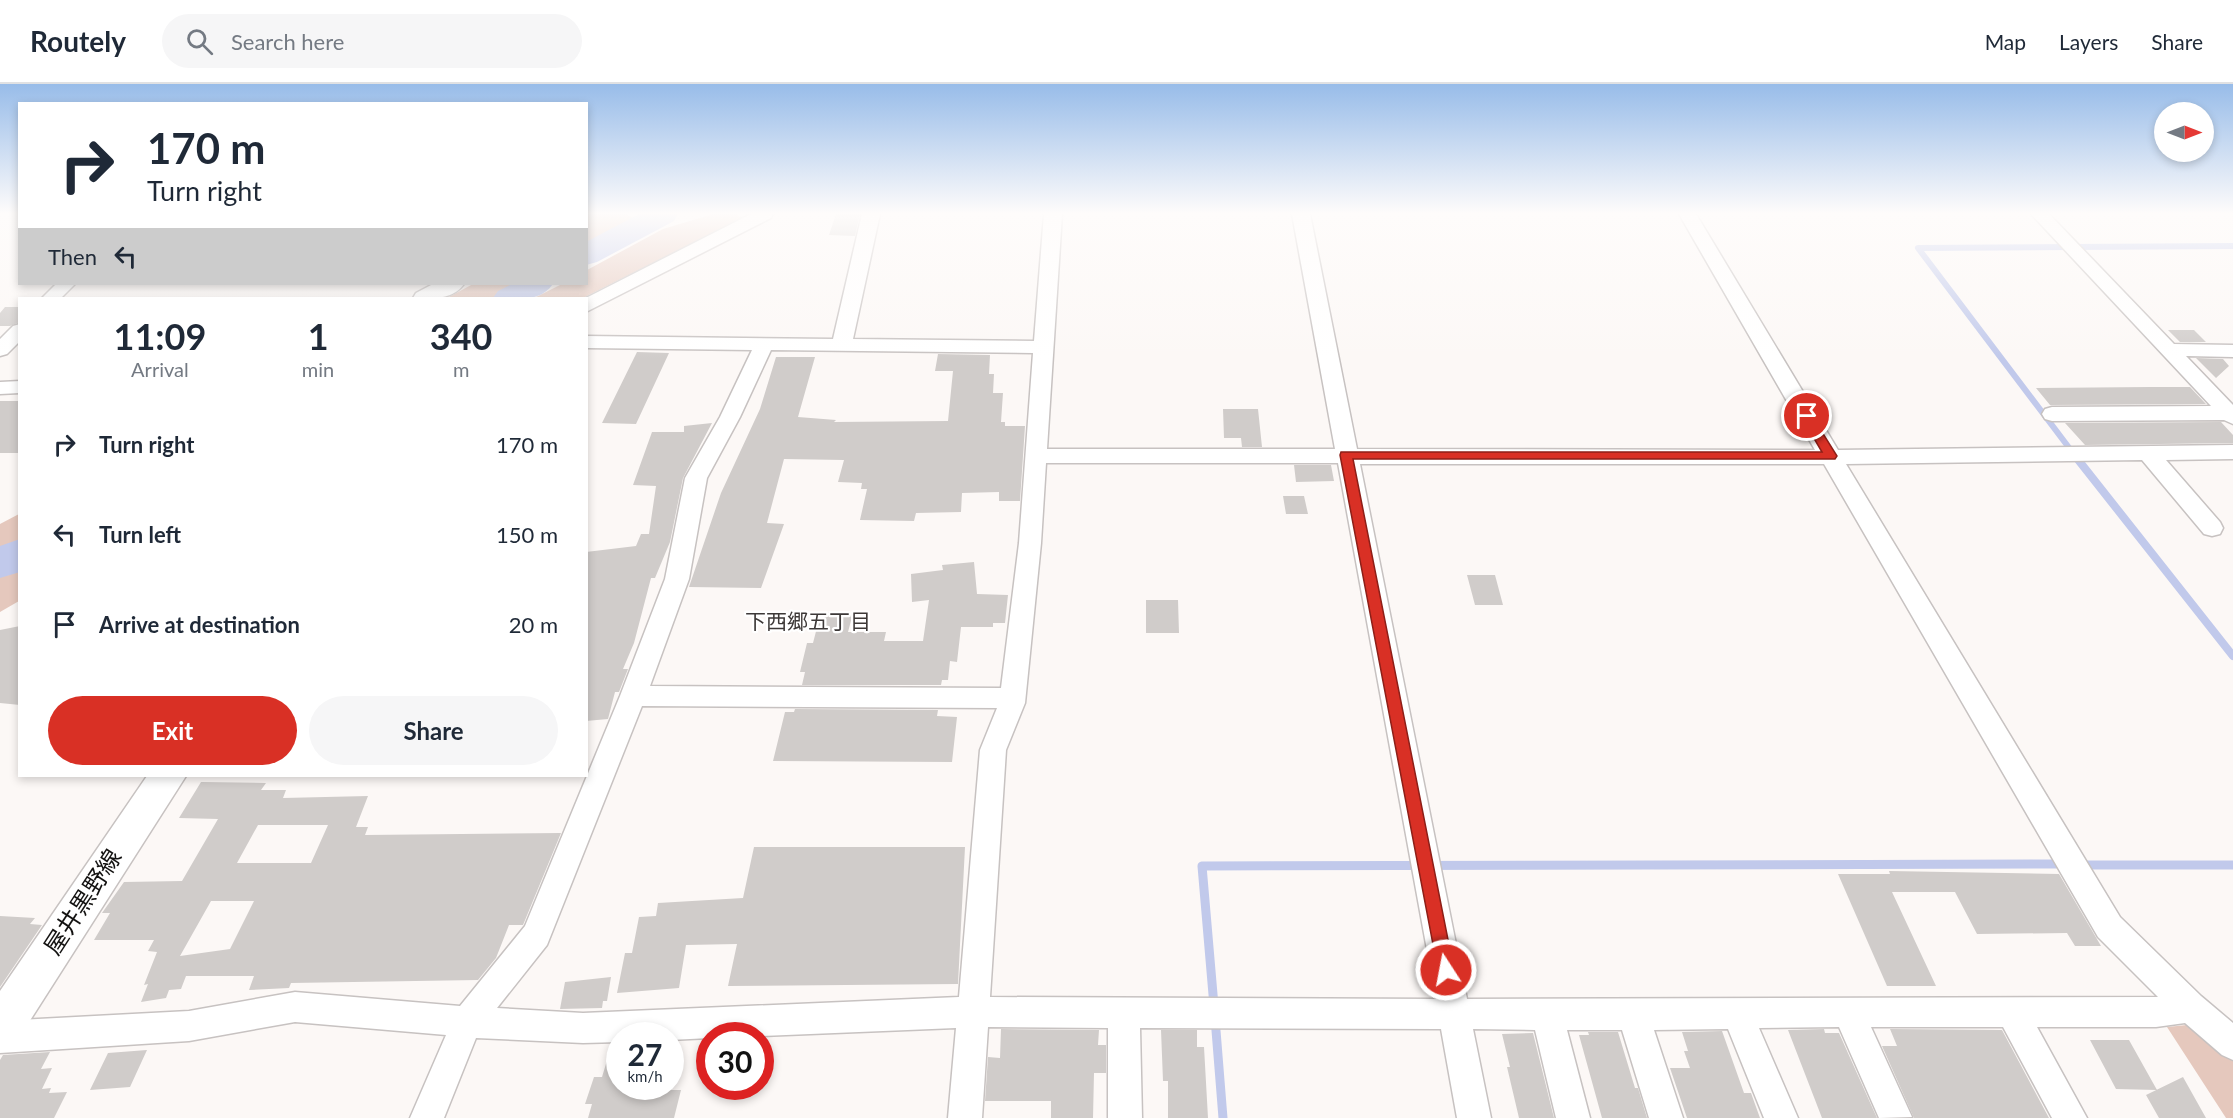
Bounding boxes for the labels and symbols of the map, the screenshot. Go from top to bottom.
north arrow [2154,102,2214,162]
pin [1781,390,1832,441]
district label: 下西郷五丁目 [745,608,871,633]
street label: 屋井黒野線 [37,843,127,959]
position arrow [1414,938,1478,1002]
speed limit sign: 30 [696,1022,774,1100]

